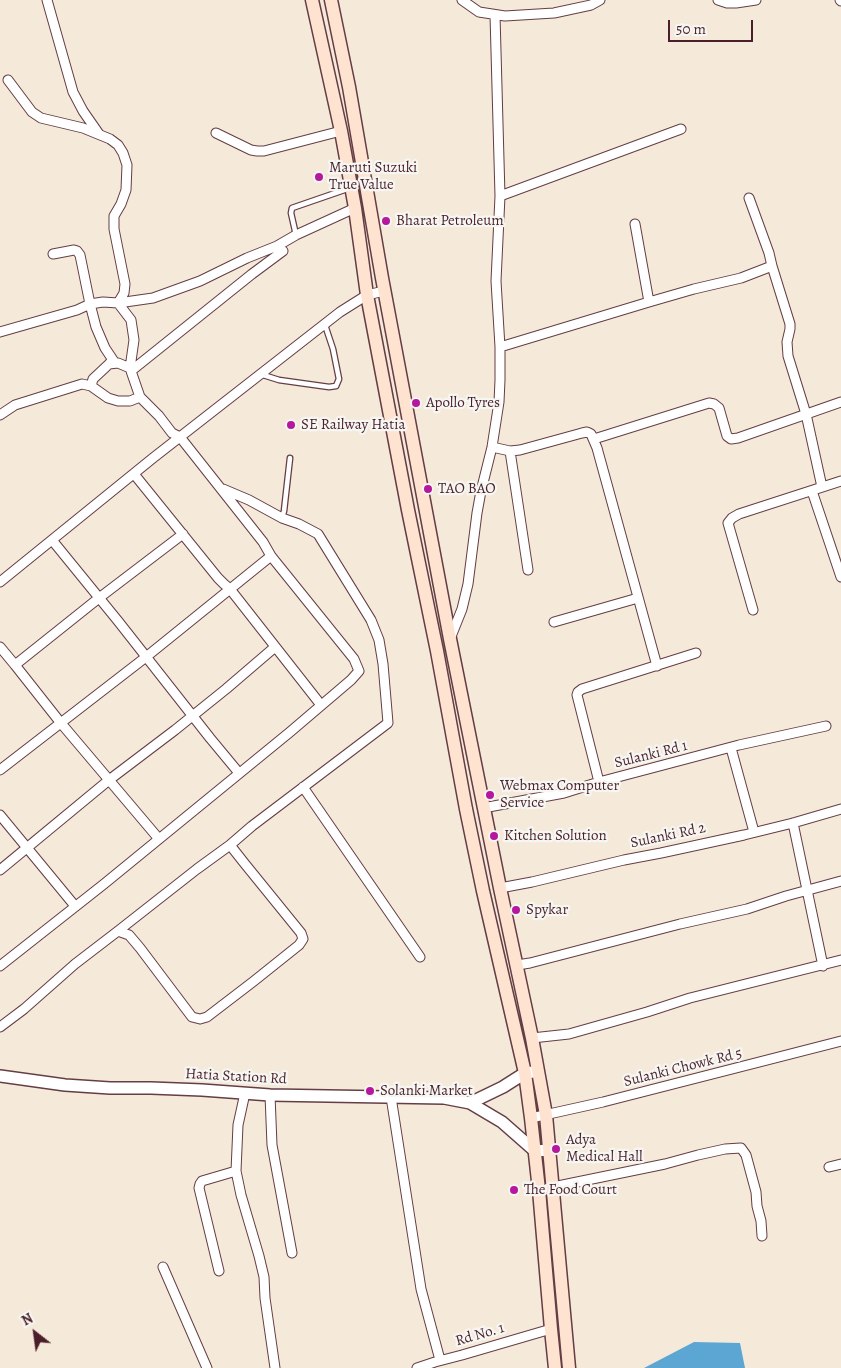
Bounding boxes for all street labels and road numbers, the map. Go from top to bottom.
street label: Sulanki Rd 1 [613,737,689,773]
street label: Sulanki Rd 2 [629,819,707,853]
street label: Sulanki Chowk Rd 5 [622,1045,744,1091]
street label: Hatia Station Rd [185,1065,287,1089]
street label: Rd No. 1 [454,1319,506,1351]

